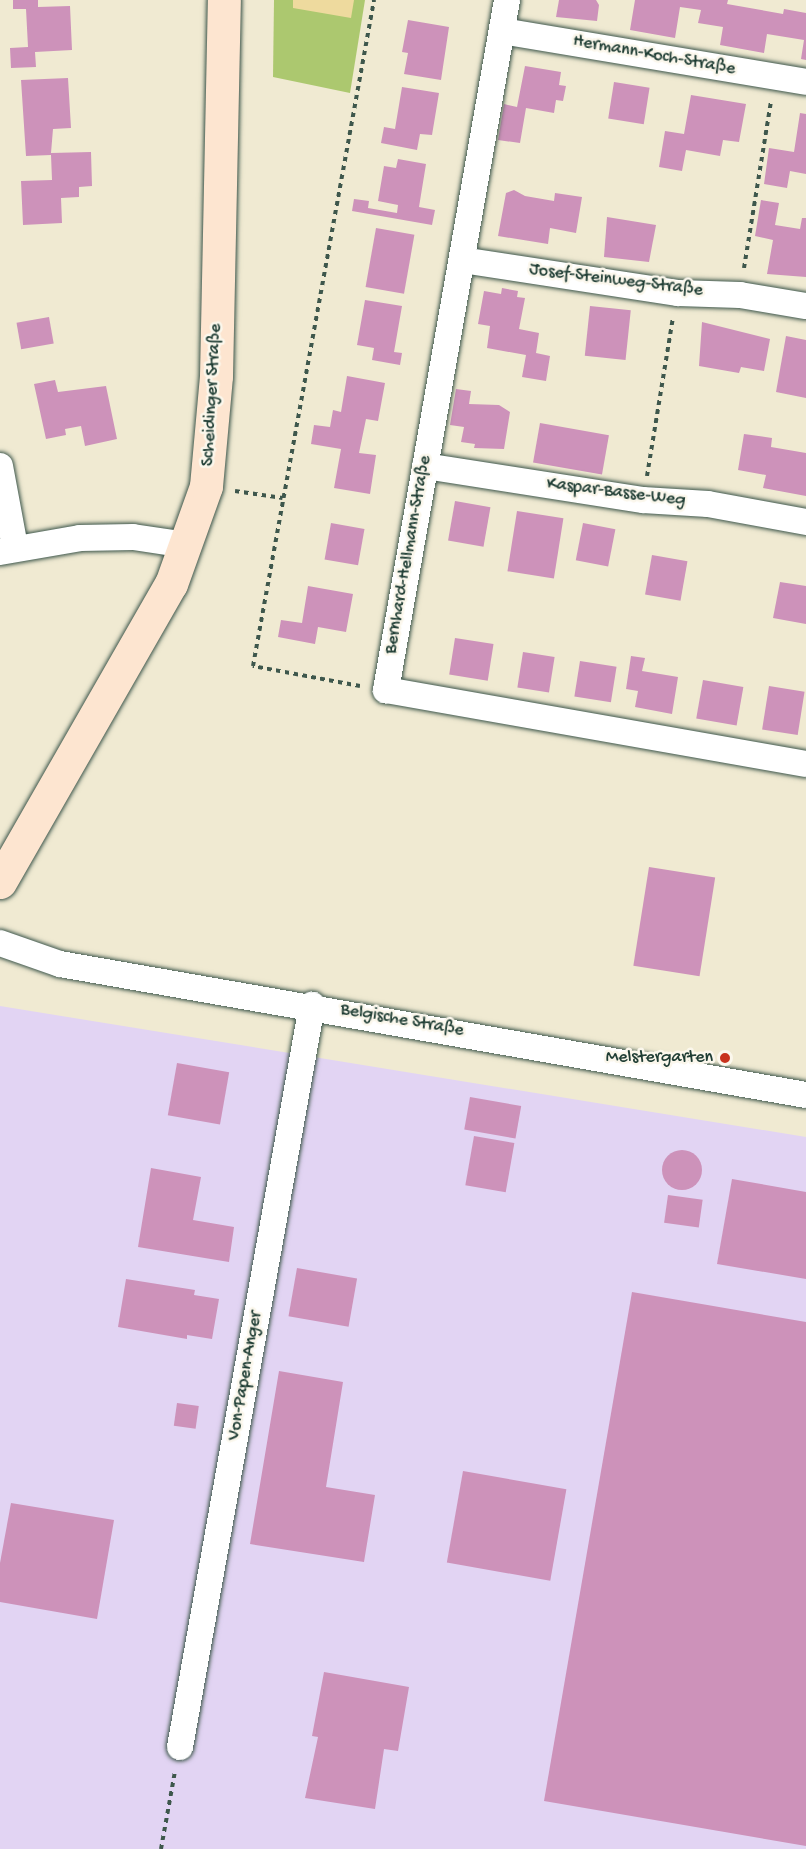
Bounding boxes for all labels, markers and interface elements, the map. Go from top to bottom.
street label: Hermann-Koch-Straße [571,31,737,81]
street label: Josef-Steinweg-Straße [528,260,704,302]
street label: Scheidinger Straße [198,323,228,467]
street label: Bernhard-Hellmann-Straße [381,454,437,656]
street label: Kaspar-Basse-Weg [545,474,687,512]
street label: Belgische Straße [339,1000,465,1042]
place label: Melstergarten [606,1047,713,1069]
marker: Melstergarten [718,1051,732,1065]
street label: Von-Papen-Anger [224,1310,268,1442]

